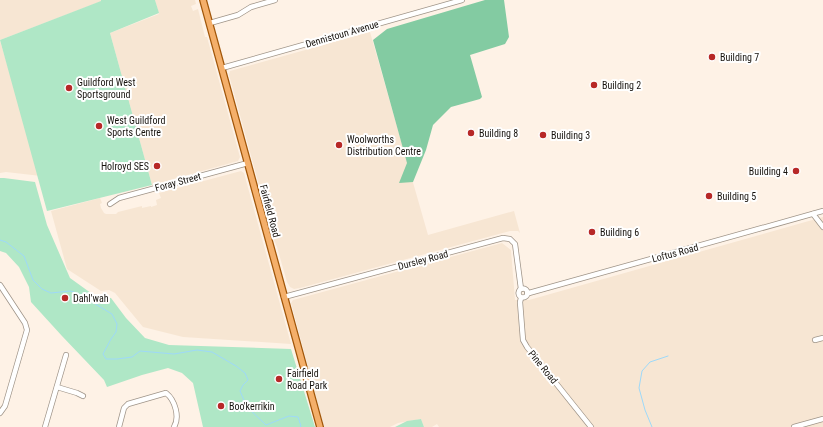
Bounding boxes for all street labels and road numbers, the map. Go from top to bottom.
street label: Dennistoun Avenue [304,18,380,50]
street label: Foray Street [154,171,202,193]
street label: Fairfield Road [258,183,282,239]
street label: Loftus Road [651,242,699,264]
street label: Dursley Road [397,248,449,272]
street label: Pine Road [526,348,560,386]

